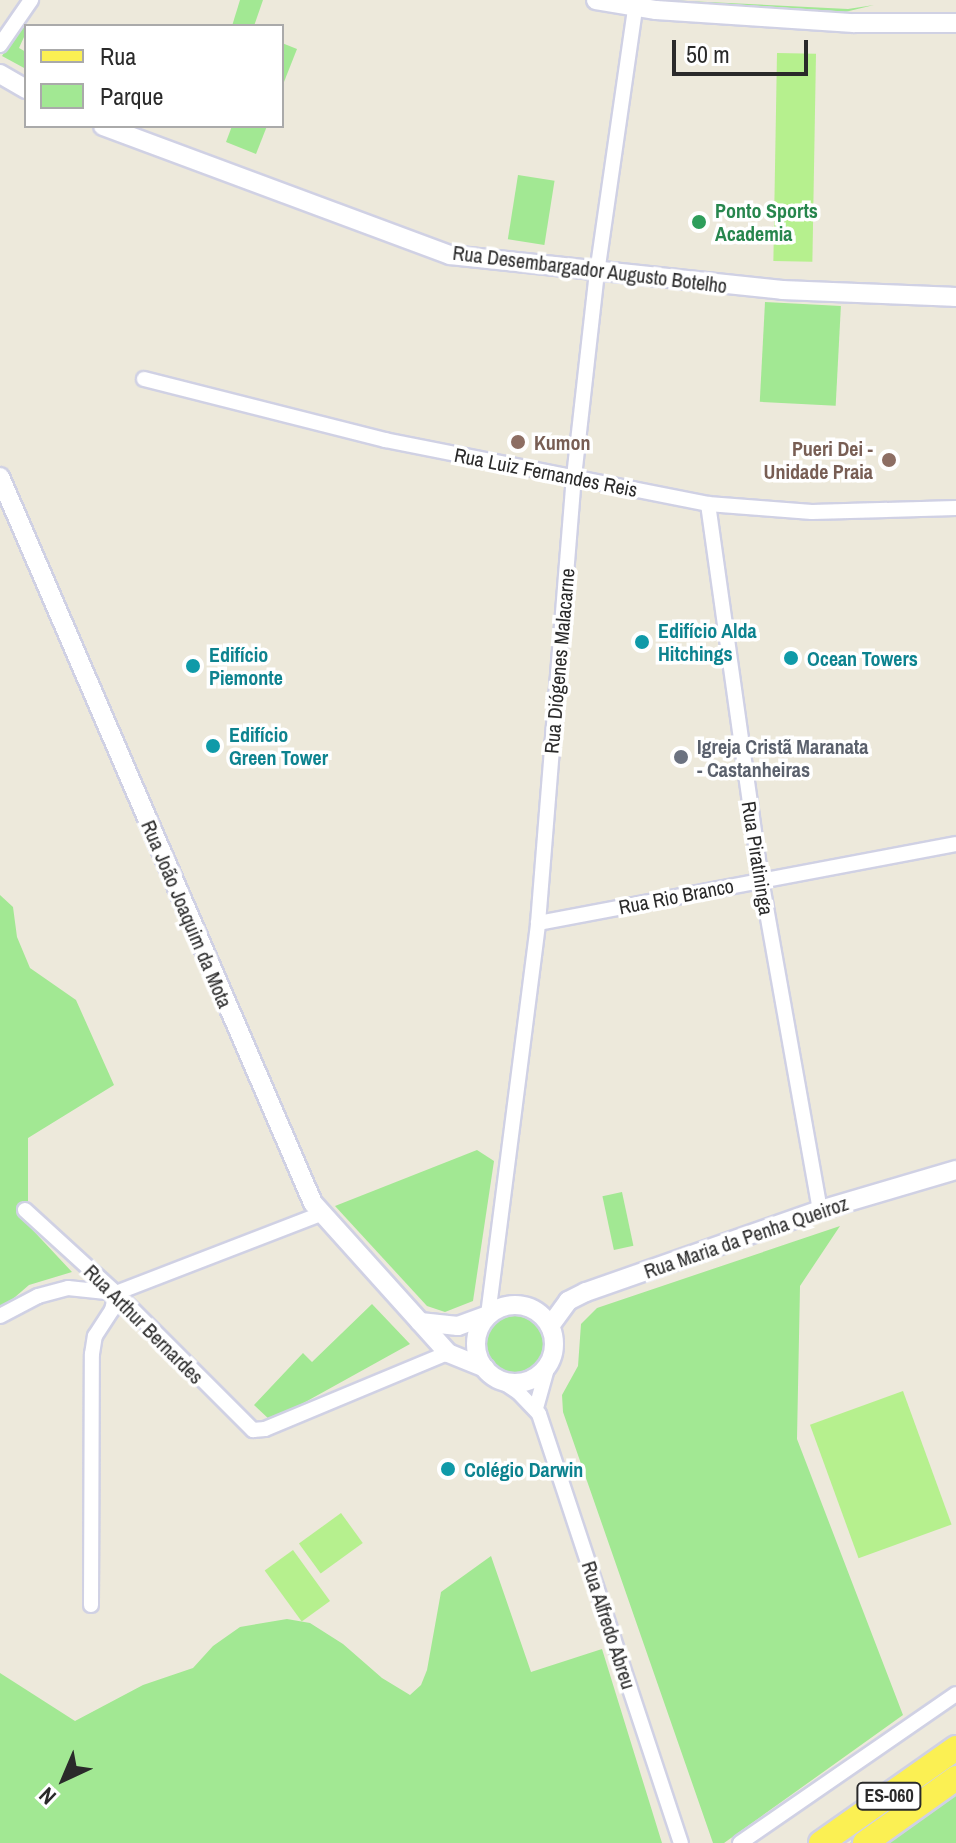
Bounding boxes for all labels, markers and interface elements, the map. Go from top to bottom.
legend [24,24,284,128]
scale bar [676,24,812,74]
text: 50 m [686,38,730,70]
text: Rua [100,40,136,72]
text: Parque [100,80,163,112]
place label: Ponto Sports Academia [715,198,818,245]
marker: Ponto Sports Academia [690,213,708,231]
street label: Rua Desembargador Augusto Botelho [451,240,729,298]
place label: Kumon [534,430,590,454]
marker: Kumon [509,433,527,451]
place label: Pueri Dei - Unidade Praia [764,436,873,483]
street label: Rua Luiz Fernandes Reis [452,442,640,502]
marker: Pueri Dei - Unidade Praia [880,451,898,469]
street label: Rua Diógenes Malacarne [539,567,579,755]
place label: Edifício Alda Hitchings [658,618,757,665]
marker: Edifício Alda Hitchings [633,633,651,651]
place label: Edifício Piemonte [209,642,283,689]
place label: Ocean Towers [807,646,918,670]
marker: Ocean Towers [782,649,800,667]
marker: Edifício Piemonte [184,657,202,675]
place label: Edifício Green Tower [229,722,328,769]
place label: Igreja Cristã Maranata - Castanheiras [697,734,868,781]
marker: Edifício Green Tower [204,737,222,755]
marker: Igreja Cristã Maranata - Castanheiras [672,748,690,766]
street label: Rua Piratininga [737,799,779,917]
street label: Rua João Joaquim da Mota [137,817,237,1011]
street label: Rua Rio Branco [616,873,736,919]
street label: Rua Maria da Penha Queiroz [641,1191,851,1283]
street label: Rua Arthur Bernardes [79,1259,209,1389]
place label: Colégio Darwin [464,1457,583,1481]
marker: Colégio Darwin [439,1460,457,1478]
street label: Rua Alfredo Abreu [577,1557,641,1693]
north arrow [24,1739,104,1819]
text: N [32,1781,62,1812]
road number: ES-060 [855,1782,923,1810]

